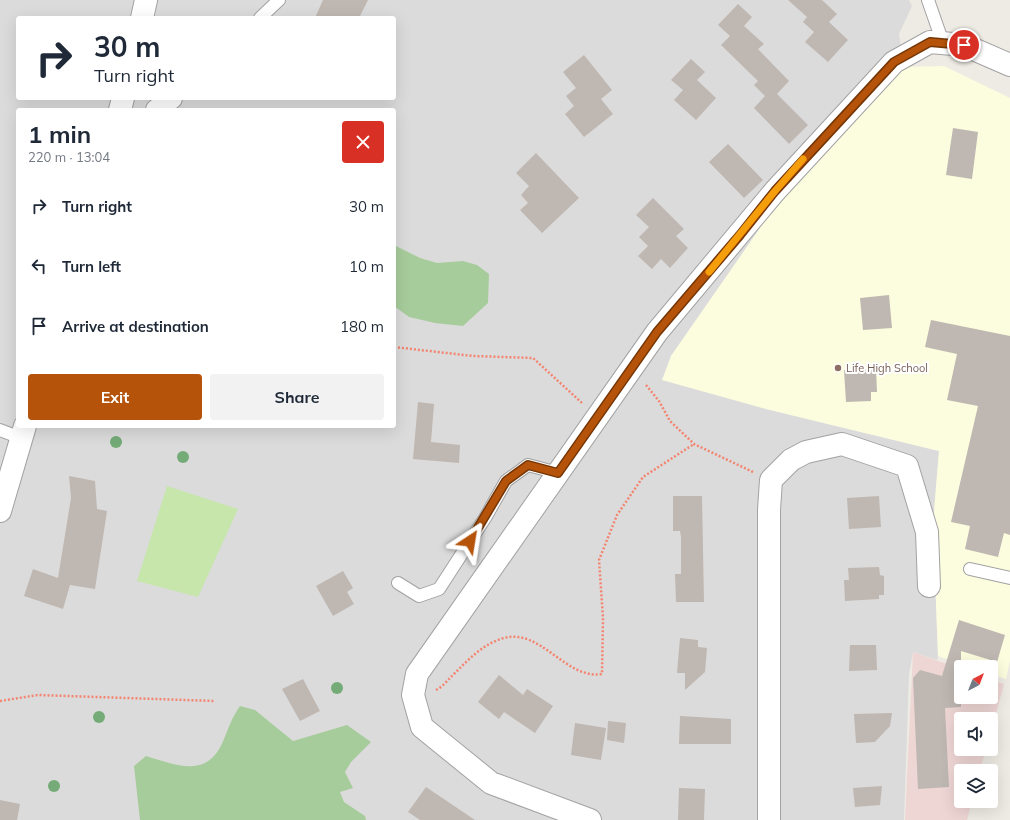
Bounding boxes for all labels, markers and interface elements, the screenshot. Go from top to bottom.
pin [947,28,981,62]
text: 30 m [94,29,160,64]
icon: right [28,32,80,84]
icon: arrive [953,34,975,56]
text: Turn right [94,64,174,87]
text: 1 min [28,119,91,149]
button: close [342,121,384,163]
text: 220 m · 13:04 [28,149,110,165]
icon: right [28,195,50,217]
text: Turn right [62,197,132,216]
text: 30 m [349,197,384,216]
icon: left [28,255,50,277]
text: Turn left [62,257,121,276]
text: 10 m [349,257,384,276]
icon: arrive [28,315,50,337]
text: Arrive at destination [62,317,209,336]
text: 180 m [340,317,384,336]
place label: Life High School [846,361,928,375]
marker: Life High School [833,363,843,373]
button: Exit [28,374,202,420]
button: Share [210,374,384,420]
position arrow [449,520,491,562]
north arrow [954,660,998,704]
map controls [954,660,998,808]
button: sound [954,712,998,756]
button: layers [954,764,998,808]

